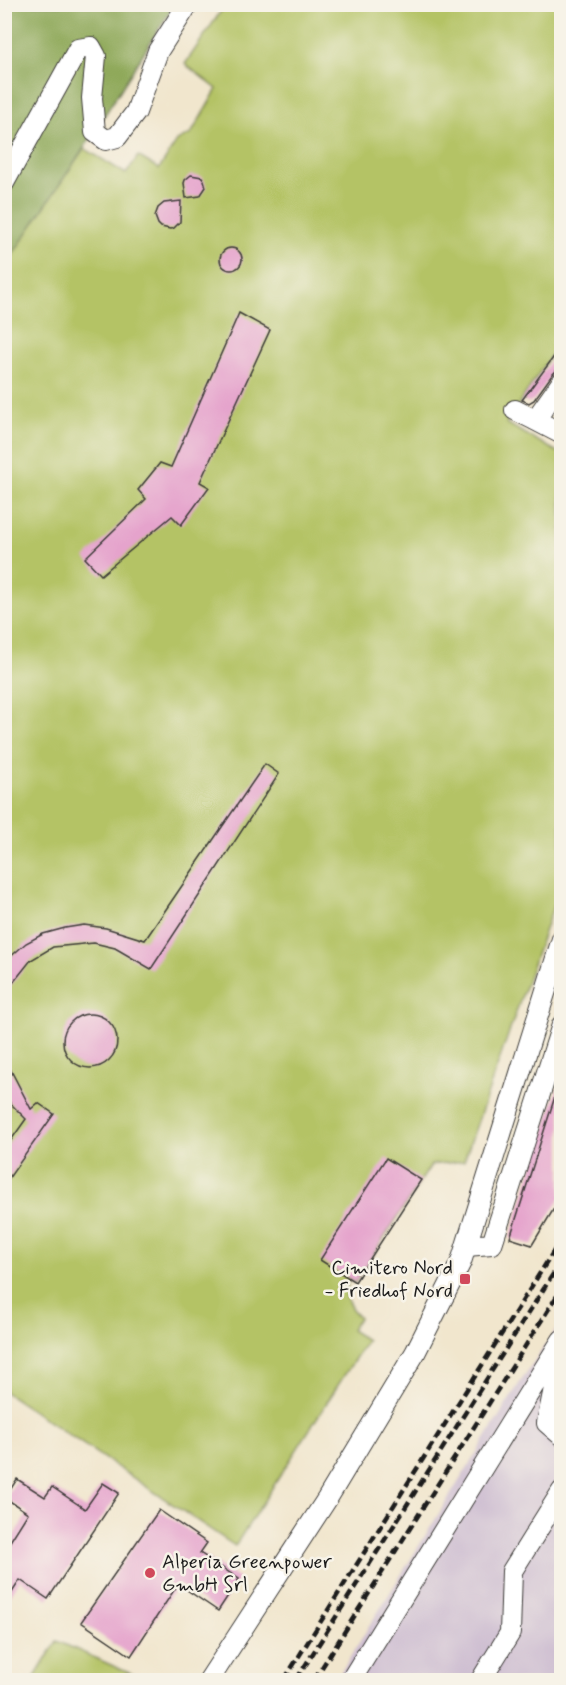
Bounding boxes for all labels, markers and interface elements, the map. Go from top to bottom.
place label: Cimitero Nord - Friedhof Nord [324,1255,453,1305]
marker: Cimitero Nord - Friedhof Nord [458,1272,472,1286]
place label: Alperia Greenpower GmbH Srl [162,1549,332,1599]
marker: Alperia Greenpower GmbH Srl [143,1566,157,1580]

